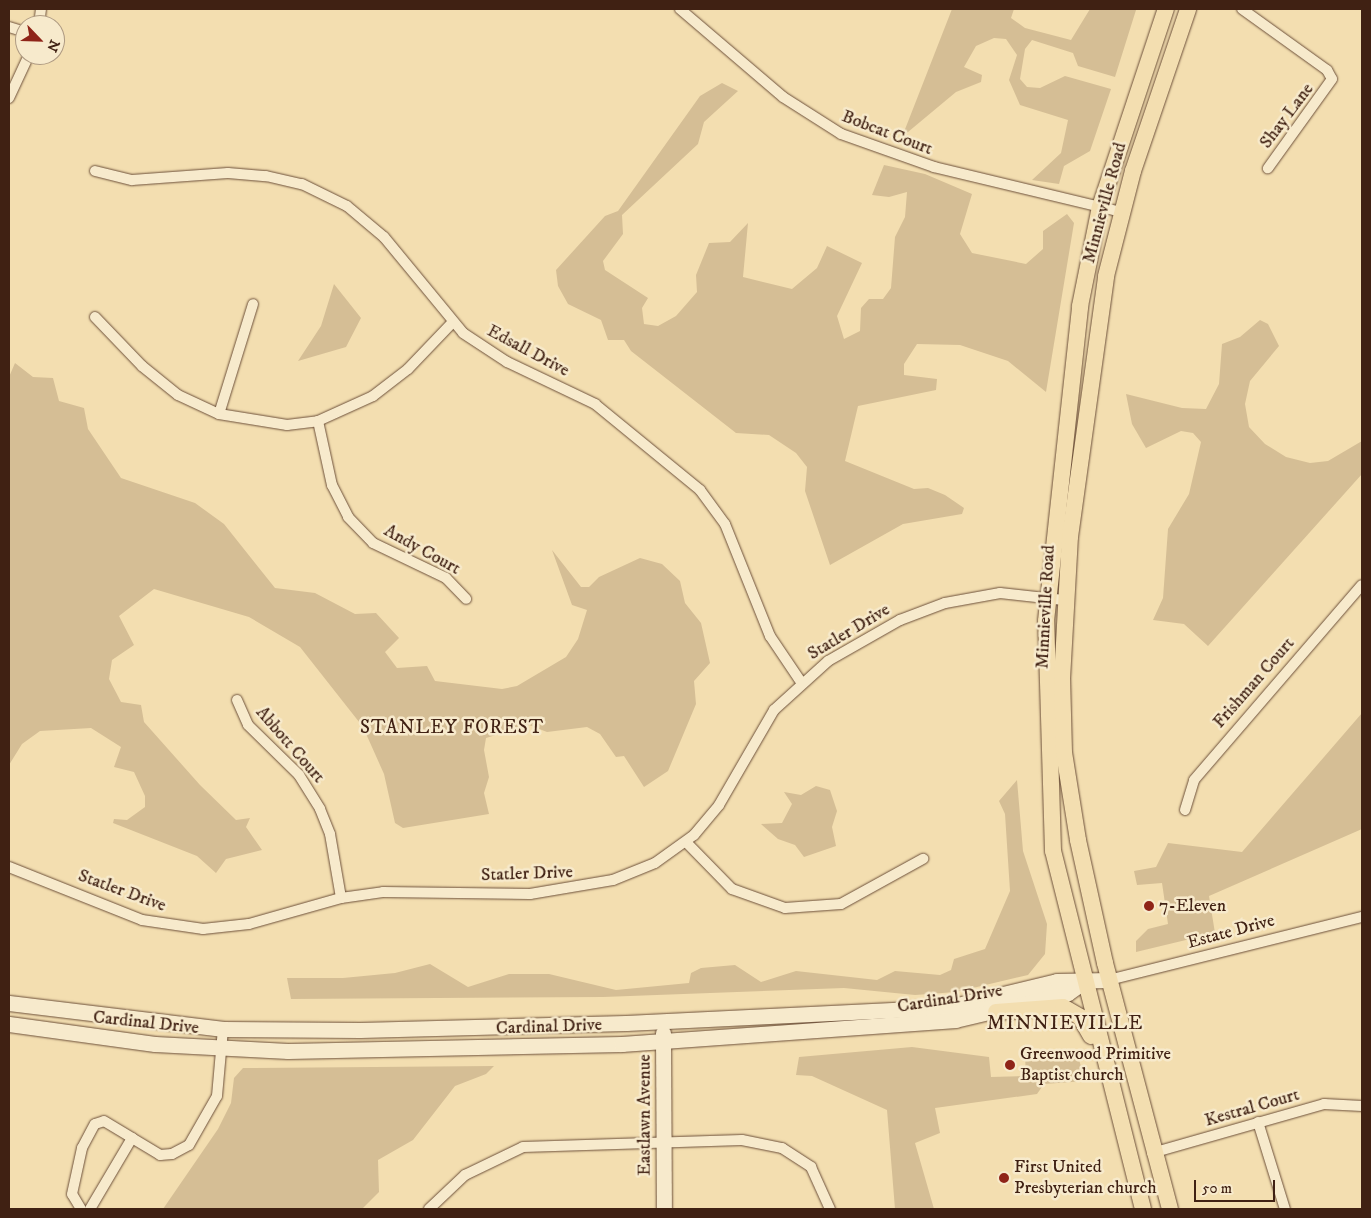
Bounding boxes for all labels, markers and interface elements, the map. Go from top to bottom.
north arrow [15,15,65,65]
text: N [42,37,63,55]
street label: Shay Lane [1255,79,1319,153]
street label: Bobcat Court [839,106,935,160]
street label: Minnieville Road [1079,140,1131,266]
street label: Edsall Drive [483,320,573,382]
street label: Andy Court [380,520,464,580]
street label: Minnieville Road [1032,545,1060,669]
street label: Statler Drive [804,599,894,665]
street label: Frishman Court [1209,633,1299,733]
street label: Abbott Court [251,702,329,788]
district label: STANLEY FOREST [358,717,546,739]
street label: Statler Drive [481,862,573,886]
street label: Statler Drive [75,865,169,917]
place label: 7-Eleven [1159,895,1226,917]
marker: 7-Eleven [1143,900,1155,912]
street label: Estate Drive [1185,910,1277,954]
street label: Cardinal Drive [896,980,1004,1018]
street label: Cardinal Drive [92,1007,200,1039]
district label: MINNIEVILLE [985,1011,1145,1035]
street label: Cardinal Drive [496,1014,602,1040]
place label: Greenwood Primitive Baptist church [1020,1044,1171,1086]
street label: Eastlawn Avenue [634,1054,656,1176]
marker: Greenwood Primitive Baptist church [1004,1059,1016,1071]
street label: Kestral Court [1202,1084,1302,1132]
place label: First United Presbyterian church [1014,1157,1157,1200]
scale bar [1196,1170,1277,1202]
marker: First United Presbyterian church [998,1172,1010,1184]
text: 50 m [1202,1179,1232,1198]

